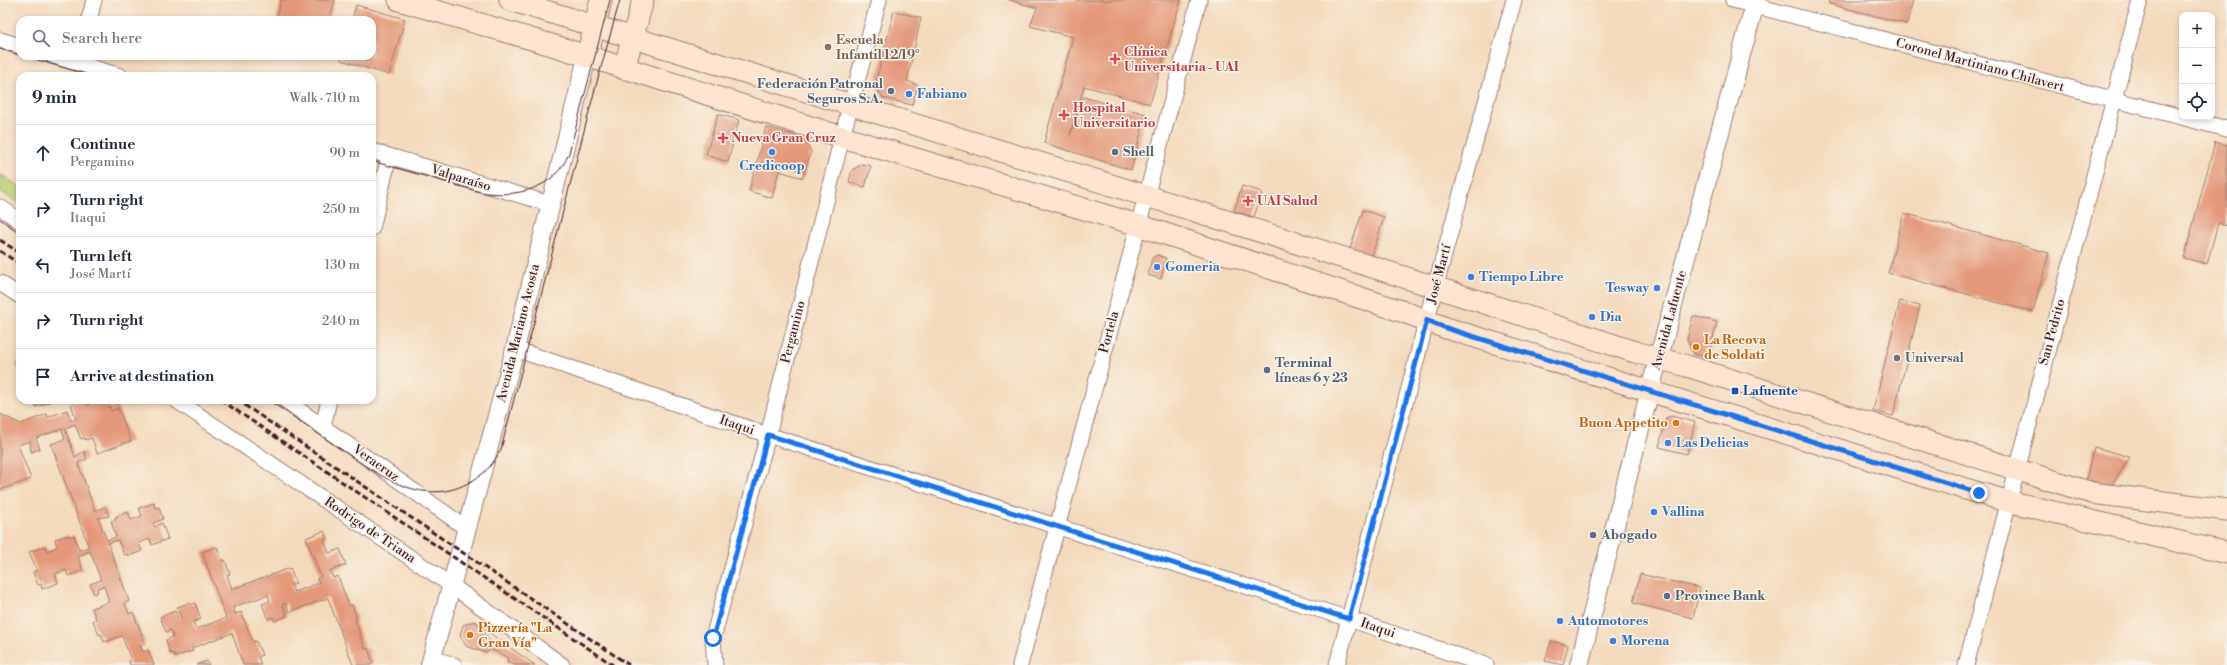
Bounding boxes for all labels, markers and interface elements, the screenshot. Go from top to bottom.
map controls [2179,12,2215,120]
button: + [2179,12,2215,48]
search box [16,16,376,60]
icon: search [30,27,52,49]
text: Search here [62,29,142,48]
place label: Escuela Infantil 12/19° [836,32,920,63]
street label: Coronel Martiniano Chilavert [1894,35,2066,95]
marker: Escuela Infantil 12/19° [823,42,833,52]
place label: Clínica Universitaria - UAI [1124,44,1239,75]
button: − [2179,48,2215,84]
marker: Clínica Universitaria - UAI [1109,53,1121,65]
place label: Federación Patronal Seguros S.A. [757,76,884,107]
button: locate [2179,84,2215,120]
marker: Federación Patronal Seguros S.A. [886,86,896,96]
place label: Fabiano [917,86,967,102]
text: 9 min [32,87,77,109]
marker: Fabiano [904,89,914,99]
text: Walk · 710 m [289,90,360,106]
place label: Hospital Universitario [1073,100,1156,131]
marker: Hospital Universitario [1058,109,1070,121]
place label: Nueva Gran Cruz [731,130,836,146]
marker: Nueva Gran Cruz [718,133,728,143]
text: Continue [70,135,135,154]
icon: ahead [32,142,54,164]
place label: Shell [1123,144,1155,160]
text: 90 m [329,145,360,161]
marker: Credicoop [767,147,777,157]
marker: Shell [1110,147,1120,157]
text: Pergamino [70,154,134,170]
place label: Credicoop [739,158,805,174]
street label: Valparaíso [428,161,493,195]
text: Turn right [70,191,144,210]
place label: UAI Salud [1257,193,1318,209]
marker: UAI Salud [1242,195,1254,207]
icon: right [32,198,54,220]
text: 250 m [323,201,360,217]
text: Itaqui [70,210,106,226]
street label: José Martí [1423,242,1455,306]
text: Turn left [70,247,132,266]
icon: left [32,254,54,276]
text: 130 m [325,257,360,273]
place label: Gomeria [1165,259,1221,275]
street label: Avenida Mariano Acosta [493,262,543,405]
marker: Gomeria [1152,262,1162,272]
text: José Martí [70,266,131,282]
street label: Avenida Lafuente [1648,268,1690,373]
place label: Tiempo Libre [1479,269,1564,285]
marker: Tiempo Libre [1466,272,1476,282]
place label: Tesway [1605,280,1649,296]
marker: Tesway [1652,283,1662,293]
street label: San Pedrito [2035,297,2069,367]
street label: Pergamino [777,299,809,365]
street label: Portela [1096,309,1122,355]
place label: Dia [1600,309,1623,325]
icon: right [32,310,54,332]
text: Turn right [70,311,144,330]
marker: Dia [1587,312,1597,322]
text: 240 m [322,313,360,329]
place label: La Recova de Soldati [1704,332,1767,363]
marker: La Recova de Soldati [1691,342,1701,352]
place label: Universal [1905,350,1965,366]
marker: Universal [1892,353,1902,363]
place label: Terminal líneas 6 y 23 [1275,355,1348,386]
marker: Terminal líneas 6 y 23 [1262,365,1272,375]
icon: arrive [32,366,54,388]
text: Arrive at destination [70,367,214,386]
place label: Lafuente [1743,383,1798,399]
marker: Lafuente [1730,386,1740,396]
street label: Itaqui [717,412,757,438]
place label: Buon Appetito [1579,415,1668,431]
marker: Buon Appetito [1671,418,1681,428]
place label: Las Delicias [1676,435,1749,451]
marker: Las Delicias [1663,438,1673,448]
street label: Veracruz [349,441,402,485]
route end [1970,484,1988,502]
street label: Rodrigo de Triana [321,494,419,567]
place label: Vallina [1661,504,1705,520]
marker: Vallina [1649,507,1659,517]
place label: Abogado [1600,527,1657,543]
marker: Abogado [1588,530,1598,540]
place label: Province Bank [1675,588,1766,604]
marker: Province Bank [1662,591,1672,601]
place label: Automotores [1567,613,1649,629]
street label: Itaqui [1358,615,1398,641]
marker: Automotores [1555,616,1565,626]
place label: Pizzería "La Gran Vía" [478,620,553,651]
route start [704,629,722,647]
marker: Pizzería "La Gran Vía" [465,630,475,640]
place label: Morena [1621,633,1670,649]
marker: Morena [1608,636,1618,646]

